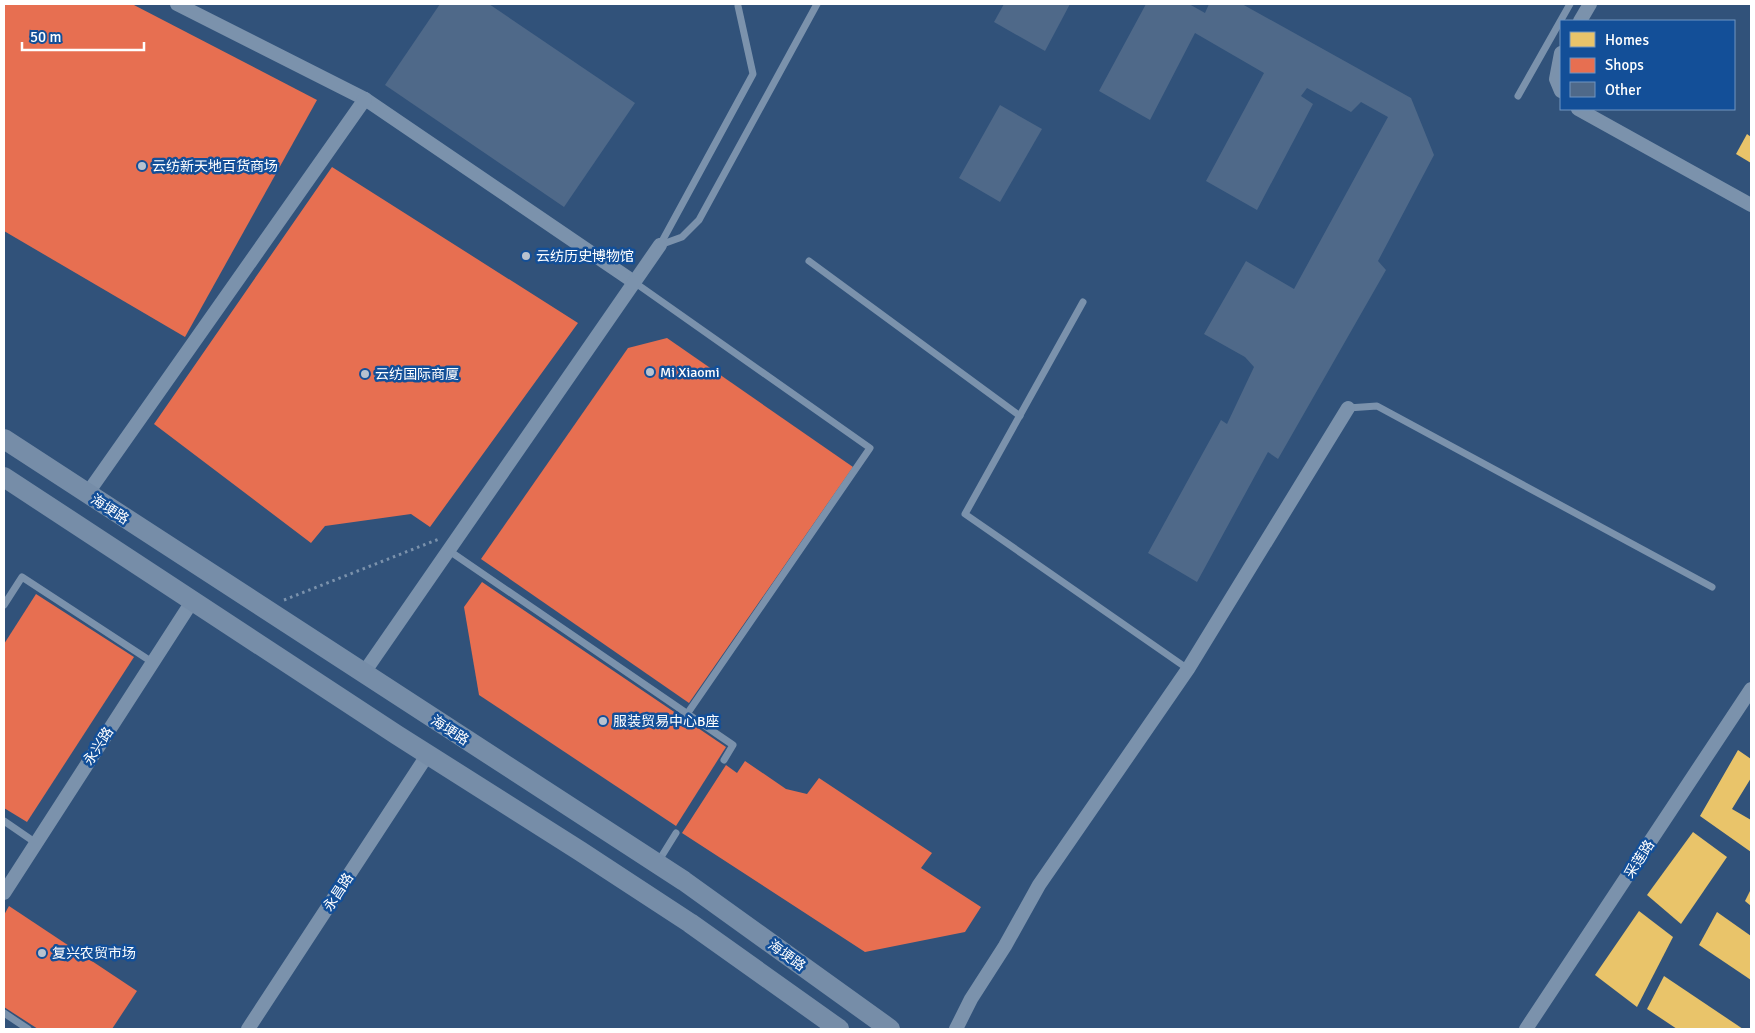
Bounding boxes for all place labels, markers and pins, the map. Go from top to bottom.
place label: 云纺新天地百货商场 [152,158,278,175]
marker: 云纺新天地百货商场 [136,160,148,172]
place label: 云纺历史博物馆 [536,248,634,265]
marker: 云纺历史博物馆 [520,250,532,262]
place label: Mi Xiaomi [660,364,719,381]
place label: 云纺国际商厦 [375,366,459,383]
marker: Mi Xiaomi [644,366,656,378]
marker: 云纺国际商厦 [359,368,371,380]
place label: 服装贸易中心B座 [613,713,719,730]
marker: 服装贸易中心B座 [597,715,609,727]
place label: 复兴农贸市场 [52,945,136,962]
marker: 复兴农贸市场 [36,947,48,959]

